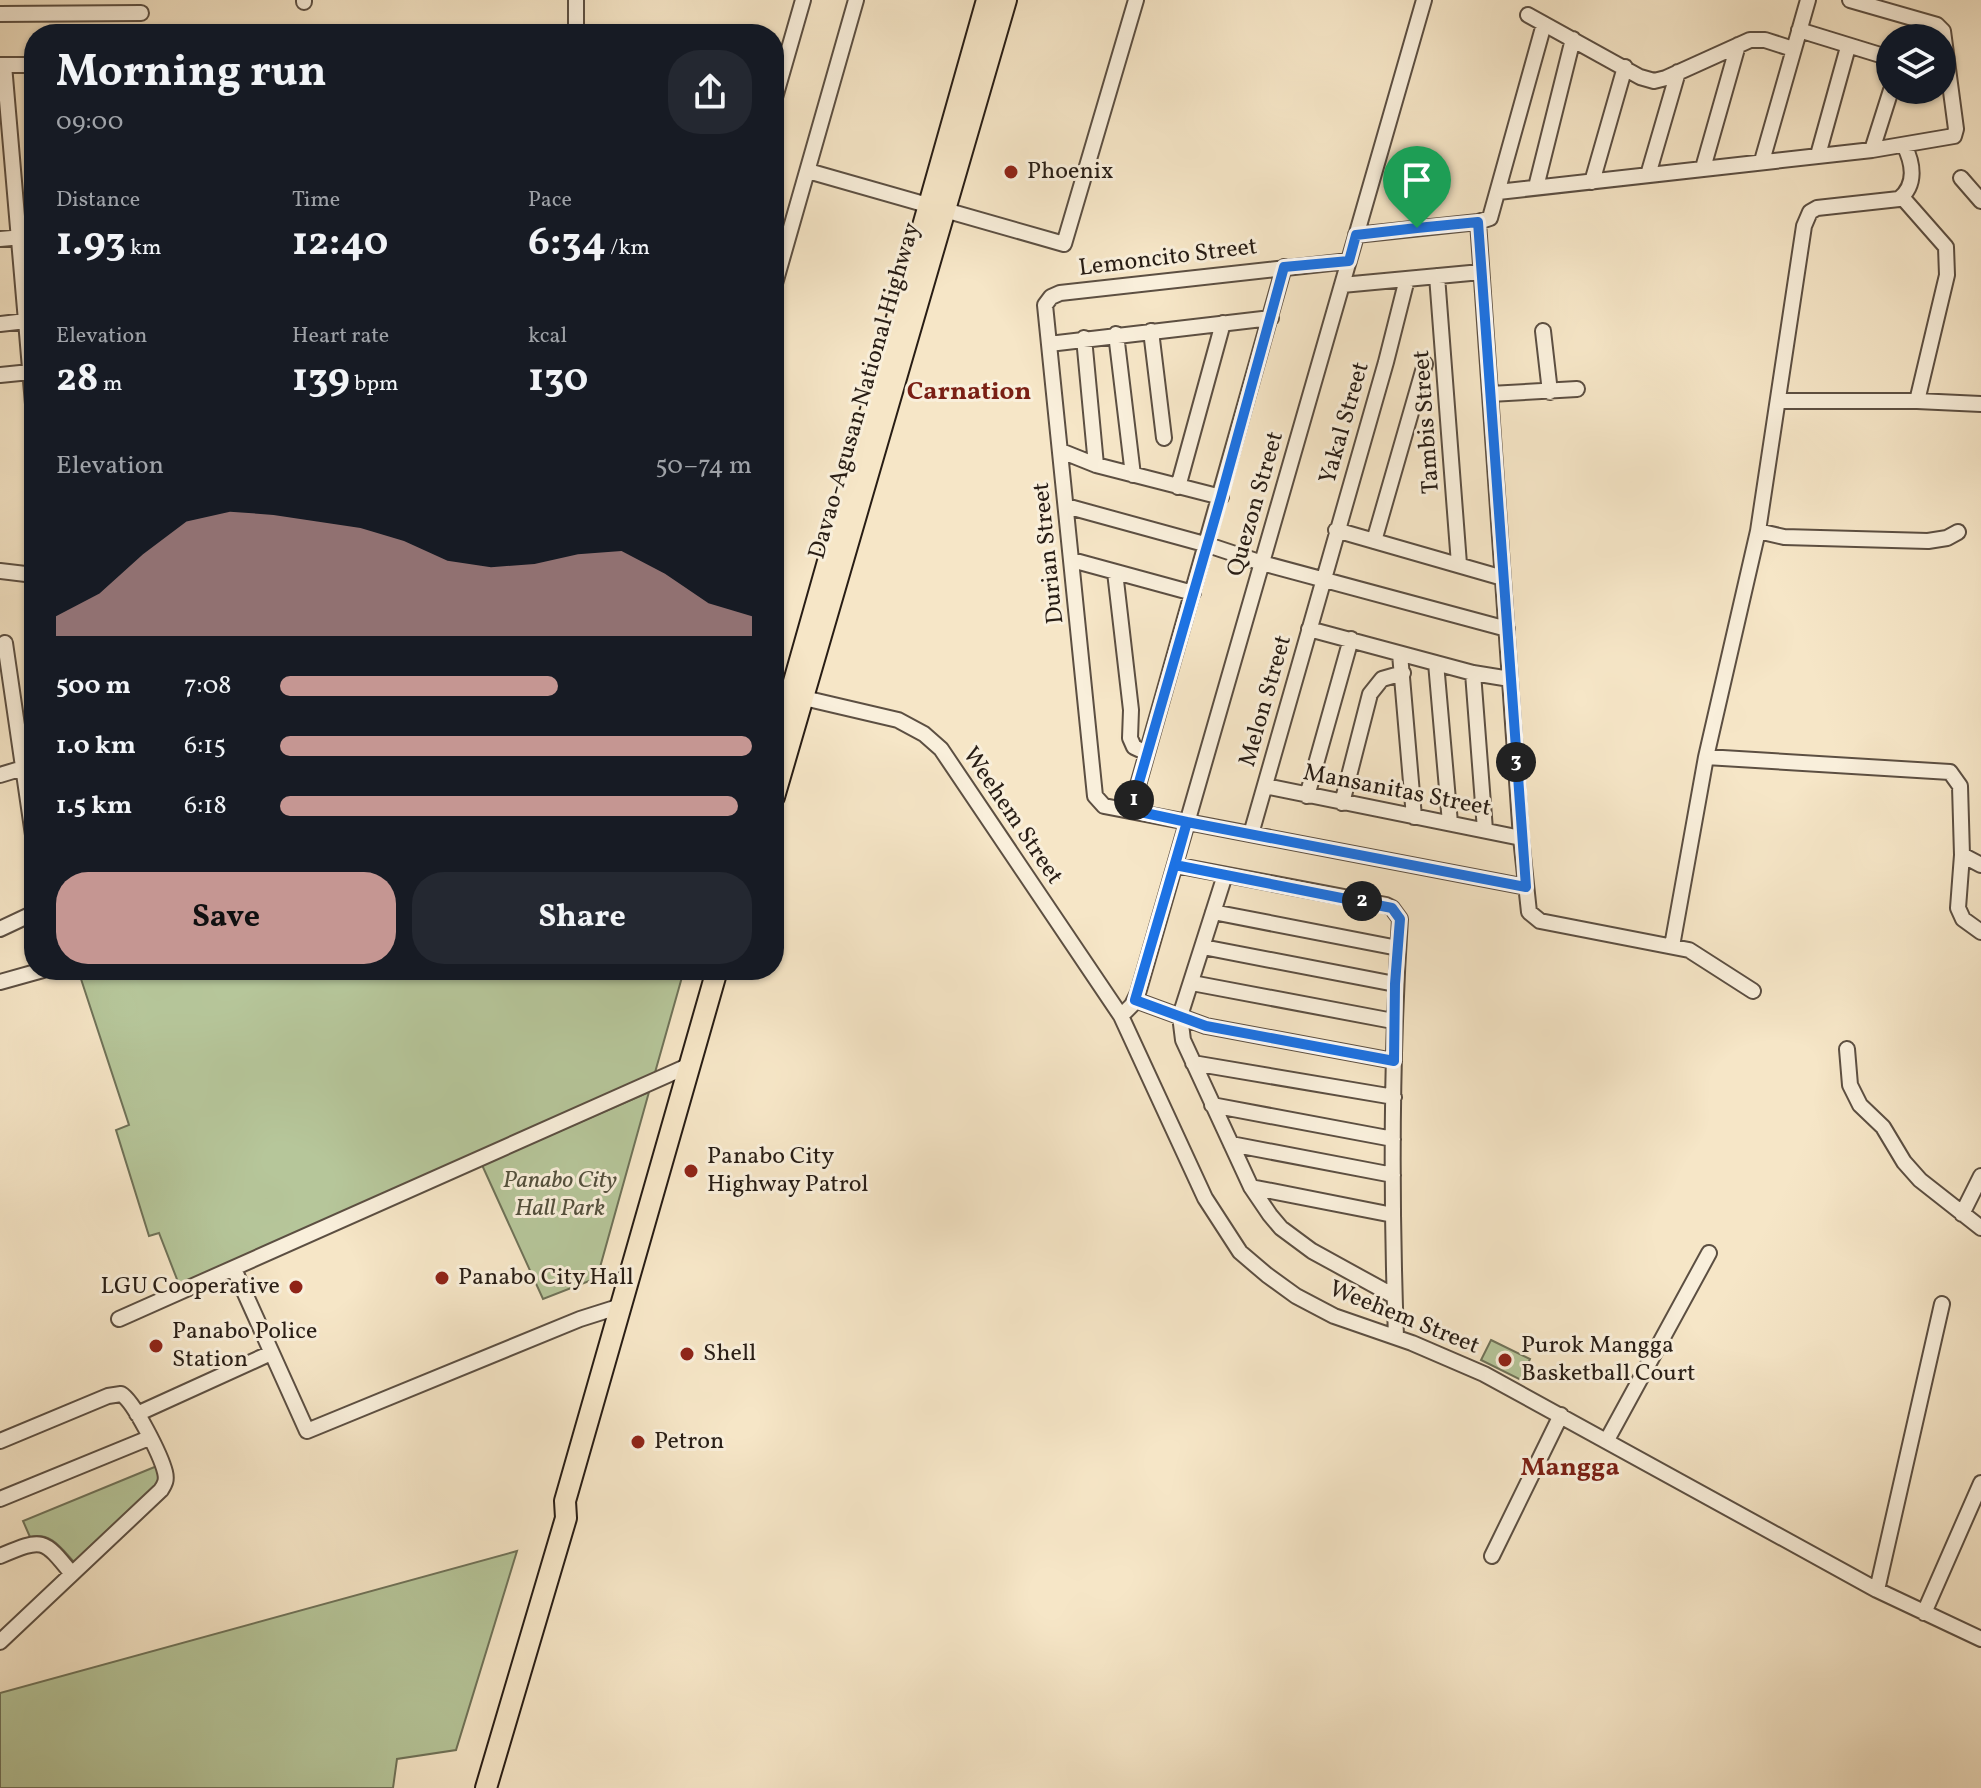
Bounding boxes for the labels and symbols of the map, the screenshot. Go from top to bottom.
pin [1383,146,1451,228]
place label: Phoenix [1027,155,1113,189]
marker: Phoenix [1002,163,1020,181]
street label: Davao-Agusan National Highway [801,219,929,563]
street label: Lemoncito Street [1077,230,1259,286]
street label: Tambis Street [1405,349,1449,495]
street label: Yakal Street [1311,358,1379,488]
district label: Carnation [907,374,1031,410]
street label: Quezon Street [1219,428,1293,580]
street label: Durian Street [1025,480,1073,626]
street label: Melon Street [1231,631,1301,771]
street label: Weehem Street [953,740,1071,892]
pin: 3 [1496,742,1536,782]
street label: Mansanitas Street [1300,756,1494,826]
pin: 1 [1114,780,1154,820]
pin: 2 [1342,881,1382,921]
place label: Panabo City Highway Patrol [707,1140,869,1202]
marker: Panabo City Highway Patrol [682,1162,700,1180]
park label: Panabo City Hall Park [503,1164,617,1226]
place label: Panabo City Hall [458,1261,634,1295]
marker: Panabo City Hall [433,1269,451,1287]
place label: LGU Cooperative [101,1270,280,1304]
street label: Weehem Street [1324,1272,1484,1364]
marker: LGU Cooperative [287,1278,305,1296]
place label: Panabo Police Station [172,1315,317,1377]
place label: Purok Mangga Basketball Court [1521,1329,1695,1391]
marker: Panabo Police Station [147,1337,165,1355]
place label: Shell [703,1337,756,1371]
marker: Shell [678,1345,696,1363]
marker: Purok Mangga Basketball Court [1496,1351,1514,1369]
place label: Petron [654,1425,724,1459]
marker: Petron [629,1433,647,1451]
district label: Mangga [1520,1450,1620,1486]

